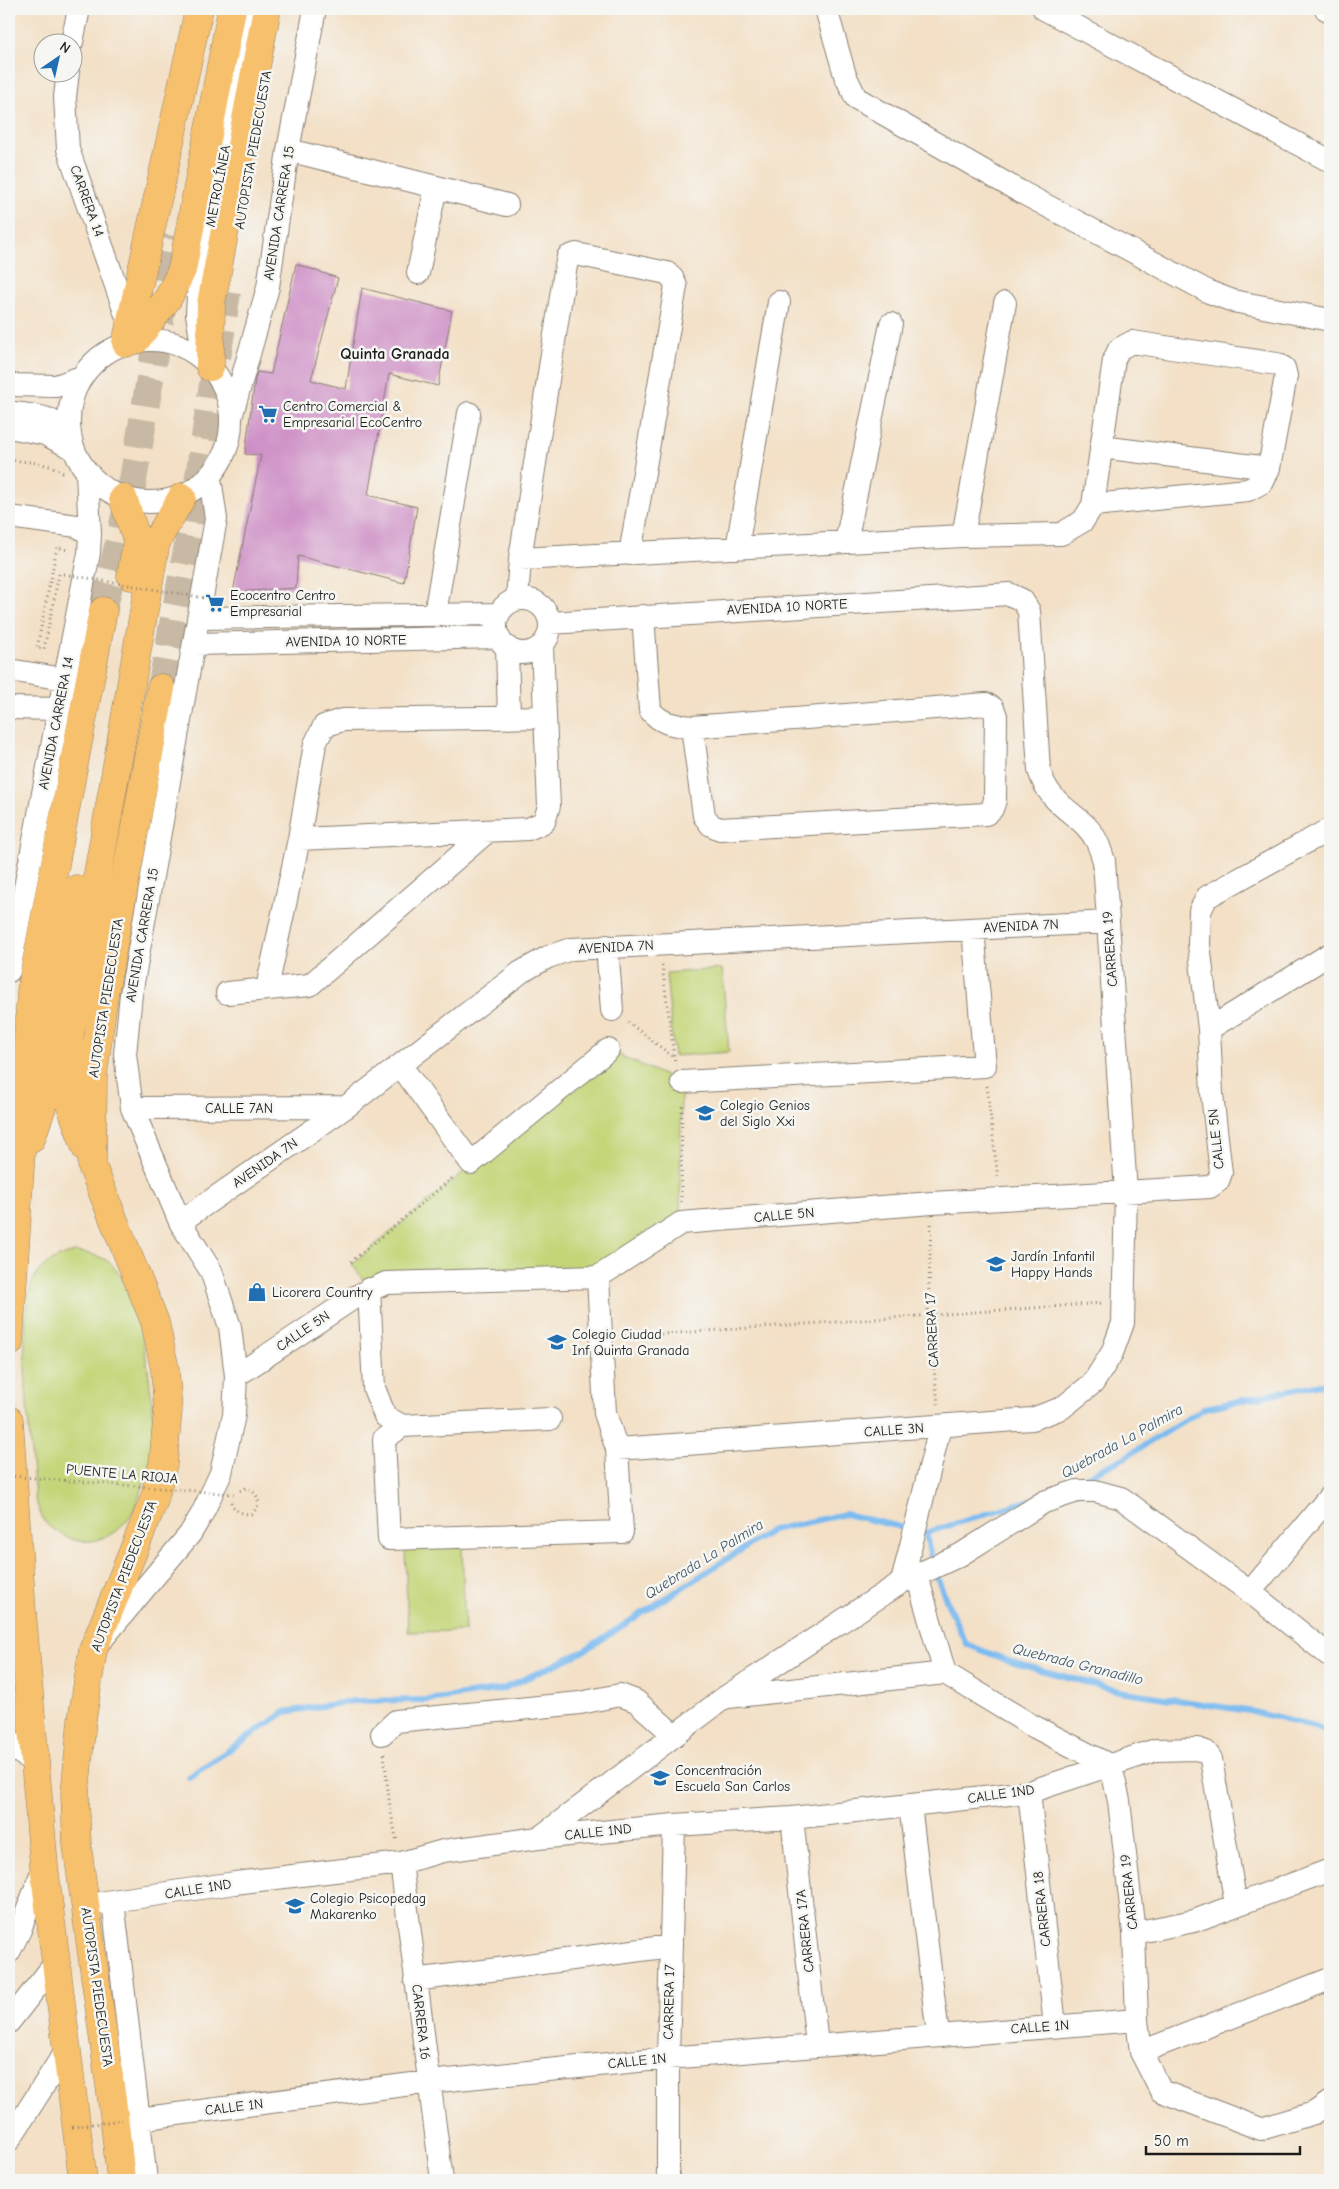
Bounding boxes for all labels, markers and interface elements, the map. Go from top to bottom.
north arrow [32,32,82,82]
text: N [56,38,74,57]
street label: AUTOPISTA PIEDECUESTA [231,69,275,231]
street label: METROLÍNEA [202,144,234,228]
street label: AVENIDA CARRERA 15 [260,145,298,281]
street label: CARRERA 14 [66,163,108,239]
district label: Quinta Granada [340,345,450,363]
place label: Centro Comercial & Empresarial EcoCentro [283,398,422,431]
supermarket icon: Centro Comercial & Empresarial EcoCentro [257,403,279,425]
place label: Ecocentro Centro Empresarial [230,587,336,620]
supermarket icon: Ecocentro Centro Empresarial [204,592,226,614]
street label: AVENIDA 10 NORTE [726,595,848,619]
street label: AVENIDA 10 NORTE [285,631,407,651]
street label: AVENIDA CARRERA 14 [35,655,77,791]
street label: AVENIDA CARRERA 15 [122,867,162,1003]
street label: CARRERA 19 [1099,910,1121,988]
street label: AVENIDA 7N [983,916,1059,936]
street label: AUTOPISTA PIEDECUESTA [85,917,127,1079]
street label: AVENIDA 7N [578,937,654,957]
place label: Colegio Genios del Siglo Xxi [720,1097,810,1130]
street label: CALLE 7AN [205,1100,273,1117]
school or university icon: Colegio Genios del Siglo Xxi [694,1102,716,1124]
street label: CALLE 5N [1204,1108,1228,1170]
street label: AVENIDA 7N [229,1134,301,1192]
street label: CALLE 5N [753,1204,815,1226]
place label: Jardín Infantil Happy Hands [1011,1248,1095,1281]
school or university icon: Jardín Infantil Happy Hands [985,1253,1007,1275]
shop icon: Licorera Country [246,1281,268,1303]
place label: Licorera Country [272,1284,373,1301]
street label: CARRERA 17 [922,1292,942,1368]
street label: CALLE 5N [273,1307,333,1355]
place label: Colegio Ciudad Inf Quinta Granada [572,1326,689,1359]
school or university icon: Colegio Ciudad Inf Quinta Granada [546,1331,568,1353]
water label: Quebrada La Palmira [1058,1400,1186,1482]
street label: CALLE 3N [863,1419,925,1441]
street label: PUENTE LA RIOJA [65,1461,179,1487]
street label: AUTOPISTA PIEDECUESTA [87,1498,161,1654]
water label: Quebrada La Palmira [641,1515,767,1603]
water label: Quebrada Granadillo [1011,1639,1145,1689]
place label: Concentración Escuela San Carlos [675,1762,790,1795]
school or university icon: Concentración Escuela San Carlos [649,1767,671,1789]
street label: CALLE 1ND [966,1781,1036,1807]
street label: CALLE 1ND [564,1820,633,1844]
street label: CARRERA 19 [1117,1853,1141,1931]
street label: CARRERA 18 [1030,1870,1054,1948]
street label: CALLE 1ND [163,1875,233,1903]
street label: CARRERA 17A [792,1889,818,1973]
place label: Colegio Psicopedag Makarenko [310,1890,426,1923]
school or university icon: Colegio Psicopedag Makarenko [284,1895,306,1917]
street label: AUTOPISTA PIEDECUESTA [77,1906,117,2068]
street label: CARRERA 17 [660,1964,678,2040]
street label: CARRERA 16 [408,1983,434,2061]
street label: CALLE 1N [1010,2016,1070,2038]
street label: CALLE 1N [607,2049,667,2073]
street label: CALLE 1N [204,2095,264,2119]
scale bar [1146,2124,1300,2156]
text: 50 m [1154,2132,1189,2150]

